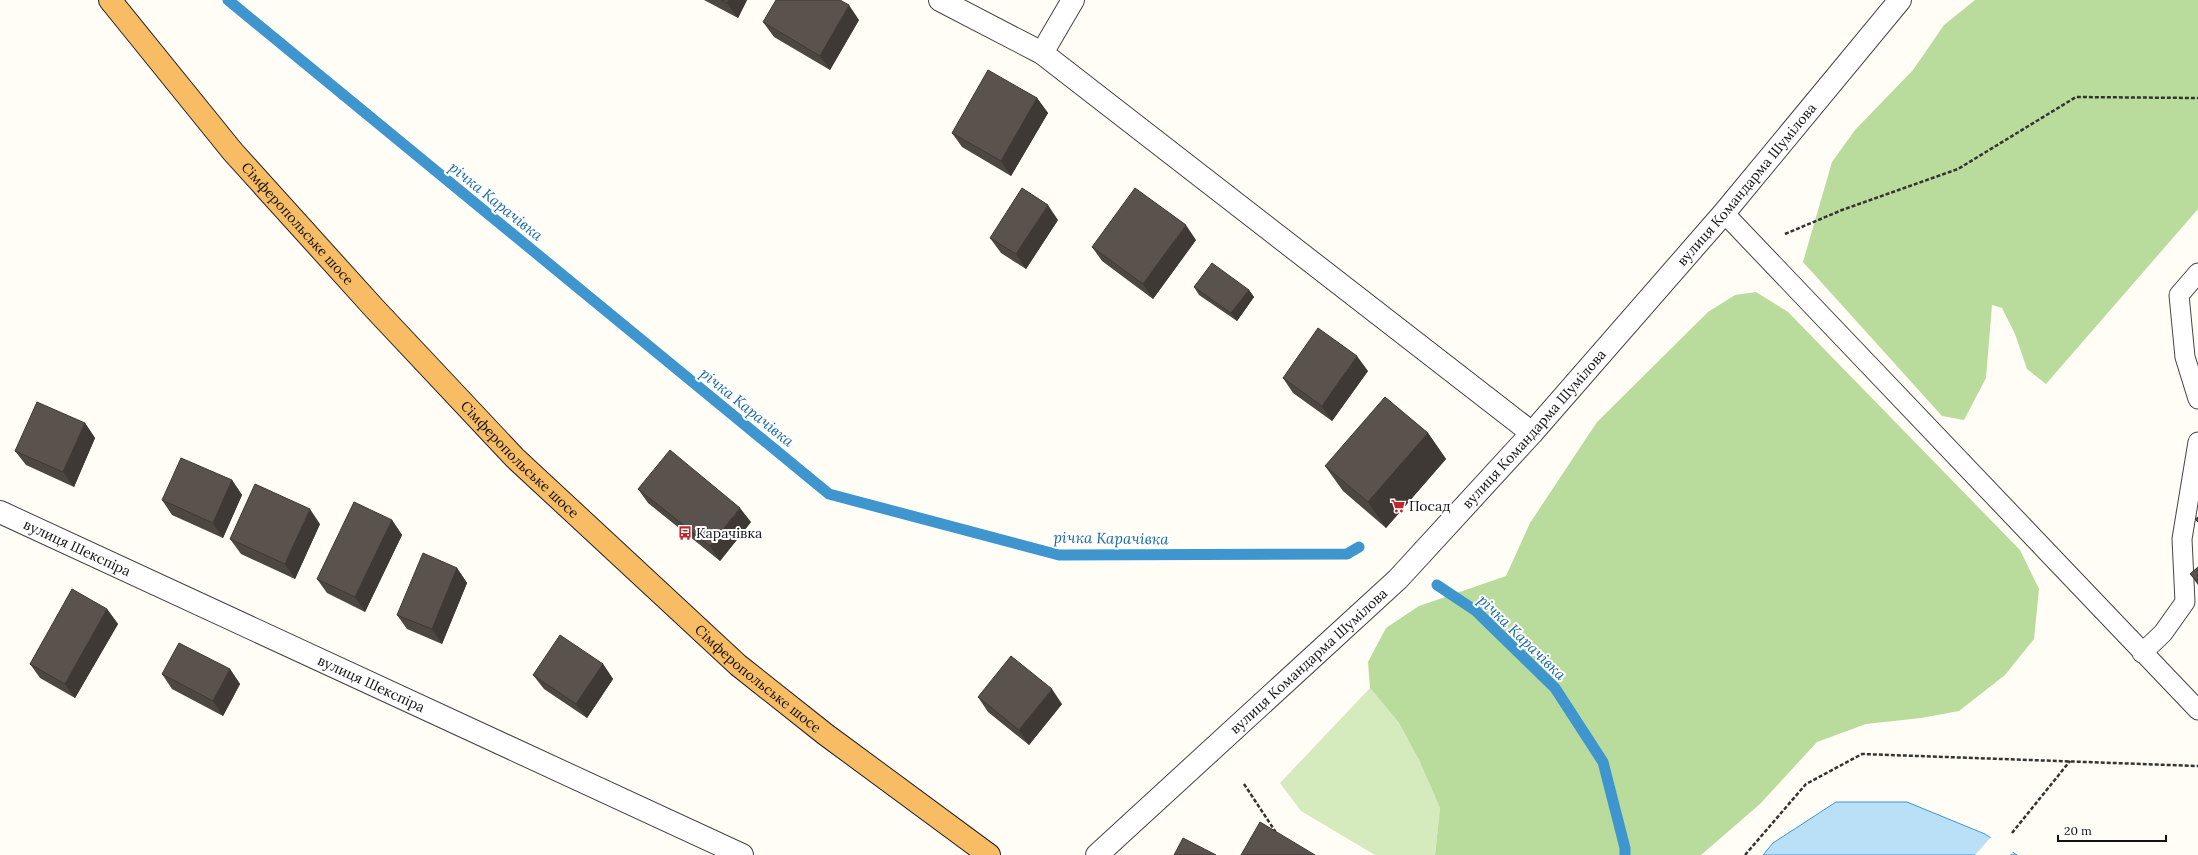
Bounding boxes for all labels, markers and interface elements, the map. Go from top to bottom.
street label: вулиця Командарма Шумілова [1673,99,1820,270]
water label: річка Карачівка [445,157,547,245]
street label: Сімферопольське шосе [238,158,358,289]
street label: вулиця Командарма Шумілова [1458,346,1610,512]
water label: річка Карачівка [696,363,798,451]
street label: Сімферопольське шосе [457,397,583,522]
place label: Посад [1409,497,1450,515]
supermarket icon: Посад [1390,498,1406,514]
street label: вулиця Шекспіра [21,515,134,580]
place label: Карачівка [696,524,762,542]
bus stop icon: Карачівка [677,525,693,541]
water label: річка Карачівка [1053,527,1170,549]
street label: вулиця Командарма Шумілова [1226,584,1391,738]
water label: річка Карачівка [1474,590,1571,684]
street label: Сімферопольське шосе [691,621,825,737]
street label: вулиця Шекспіра [315,651,428,716]
scale bar [2058,817,2166,843]
text: 20 m [2064,823,2092,838]

